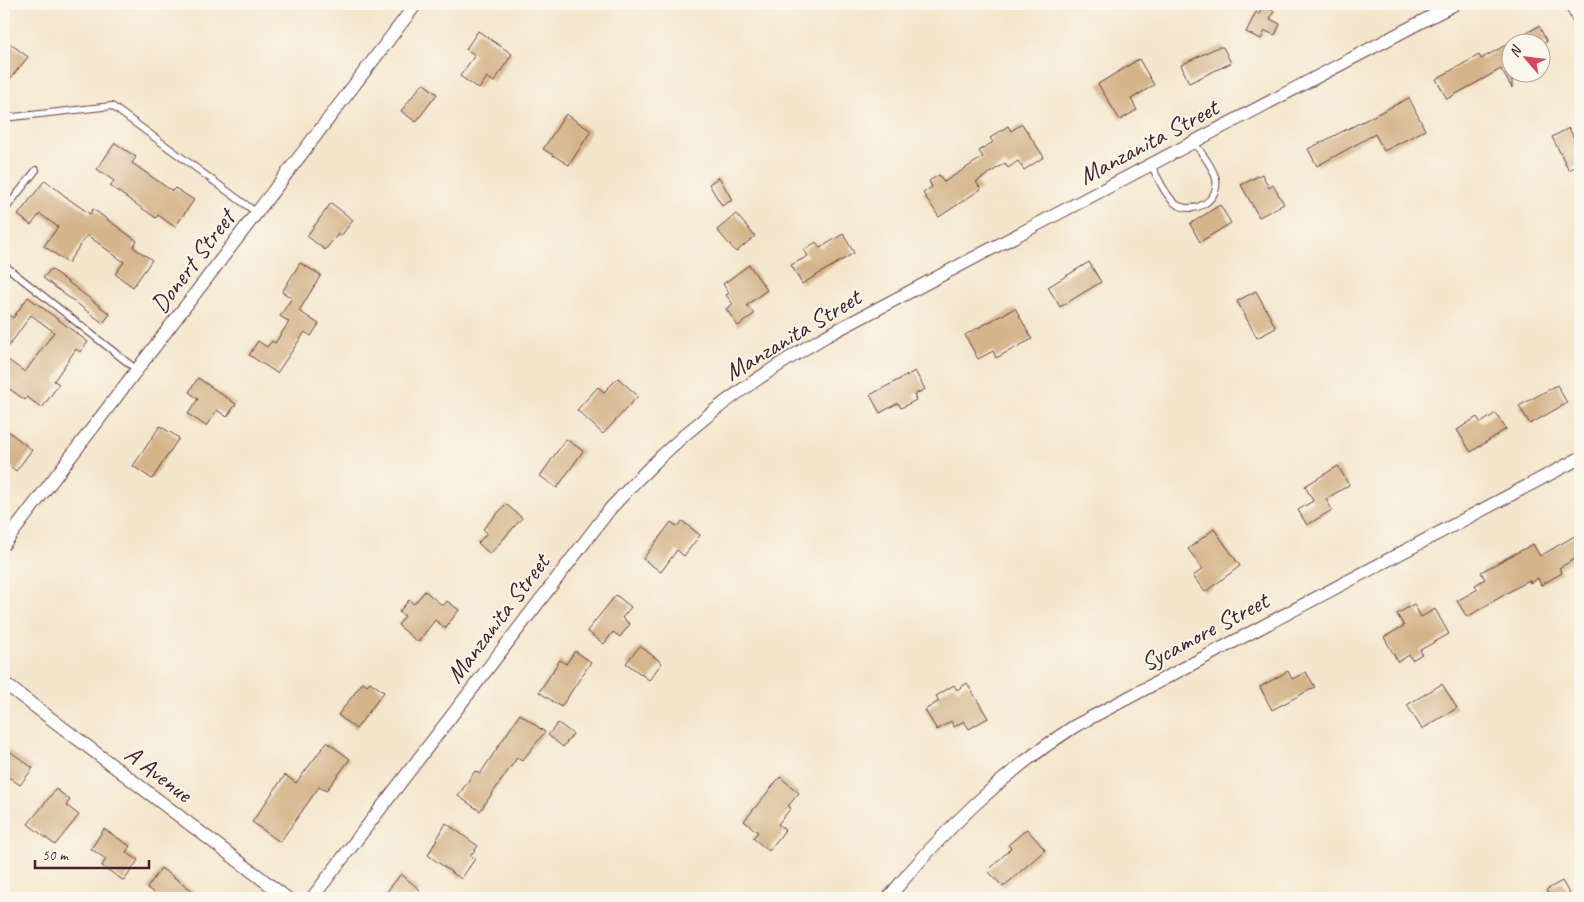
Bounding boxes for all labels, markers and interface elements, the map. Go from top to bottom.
north arrow [1502,32,1552,82]
text: N [1505,42,1526,60]
street label: Manzanita Street [1073,91,1226,192]
street label: Donert Street [144,201,244,319]
street label: Manzanita Street [719,280,869,388]
street label: Manzanita Street [439,546,558,689]
street label: Sycamore Street [1135,584,1276,679]
street label: A Avenue [118,738,200,811]
scale bar [35,837,149,869]
text: 50 m [42,846,69,865]

